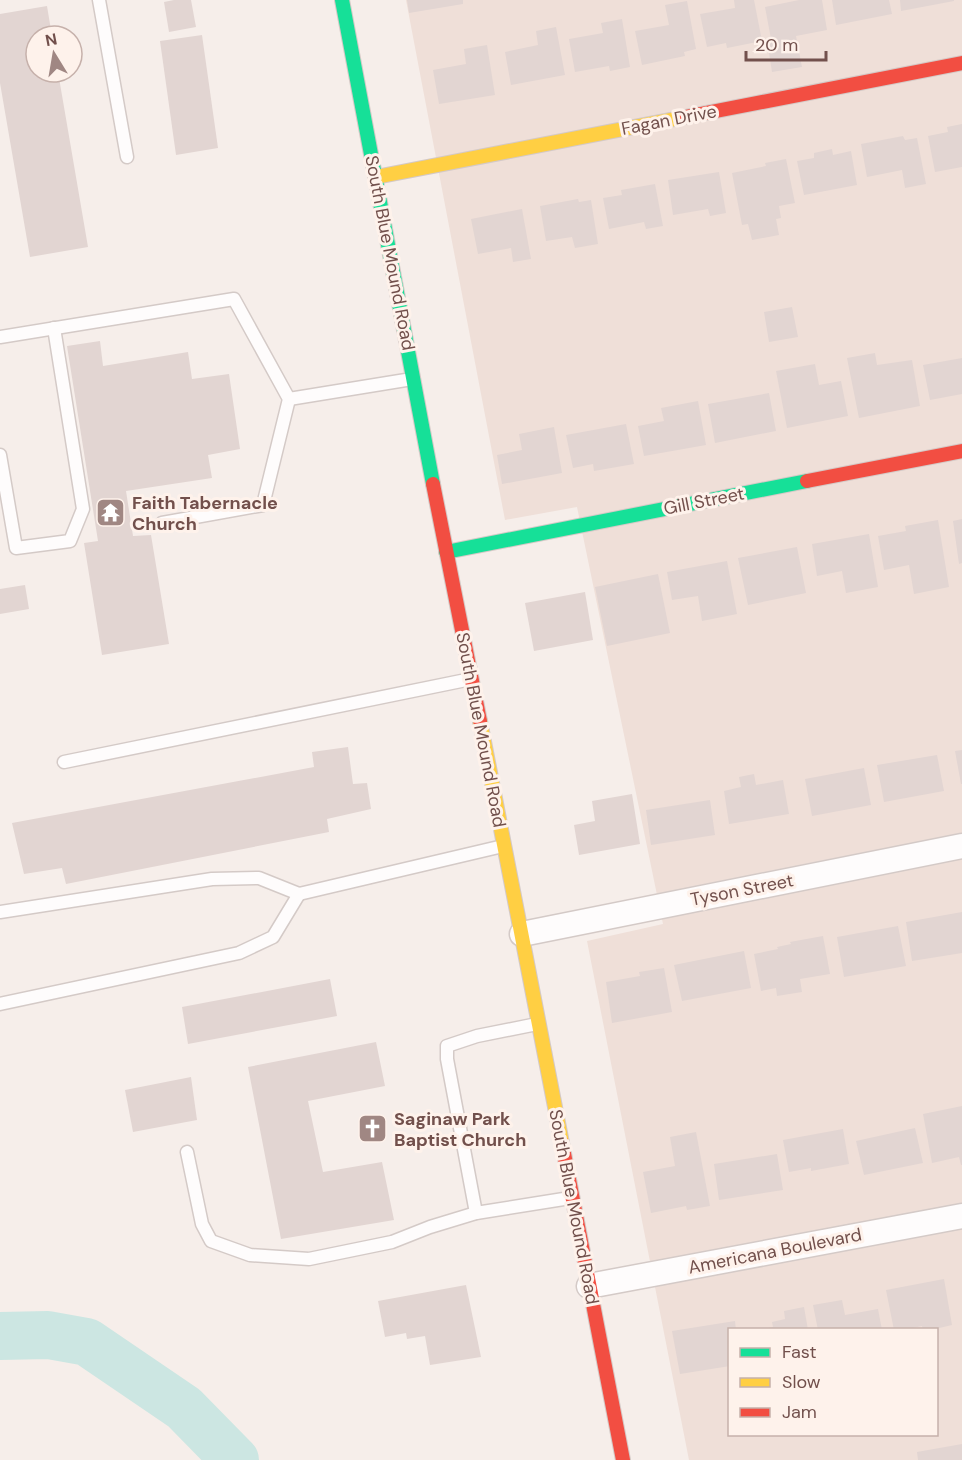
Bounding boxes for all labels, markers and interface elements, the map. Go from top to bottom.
north arrow [24,24,84,84]
scale bar [746,24,826,62]
text: N [44,28,59,51]
text: 20 m [755,33,798,57]
street label: Fagan Drive [619,99,719,141]
street label: South Blue Mound Road [359,153,421,353]
street label: Gill Street [662,481,746,521]
place label: Faith Tabernacle Church [132,491,278,536]
temple icon: Faith Tabernacle Church [95,497,127,529]
street label: South Blue Mound Road [450,630,512,830]
street label: Tyson Street [688,868,796,912]
place label: Saginaw Park Baptist Church [394,1107,526,1152]
street label: South Blue Mound Road [543,1107,605,1307]
church icon: Saginaw Park Baptist Church [357,1113,389,1145]
street label: Americana Boulevard [686,1222,864,1280]
legend [728,1328,938,1436]
text: Fast [782,1340,817,1364]
text: Slow [782,1370,821,1394]
text: Jam [782,1400,817,1424]

